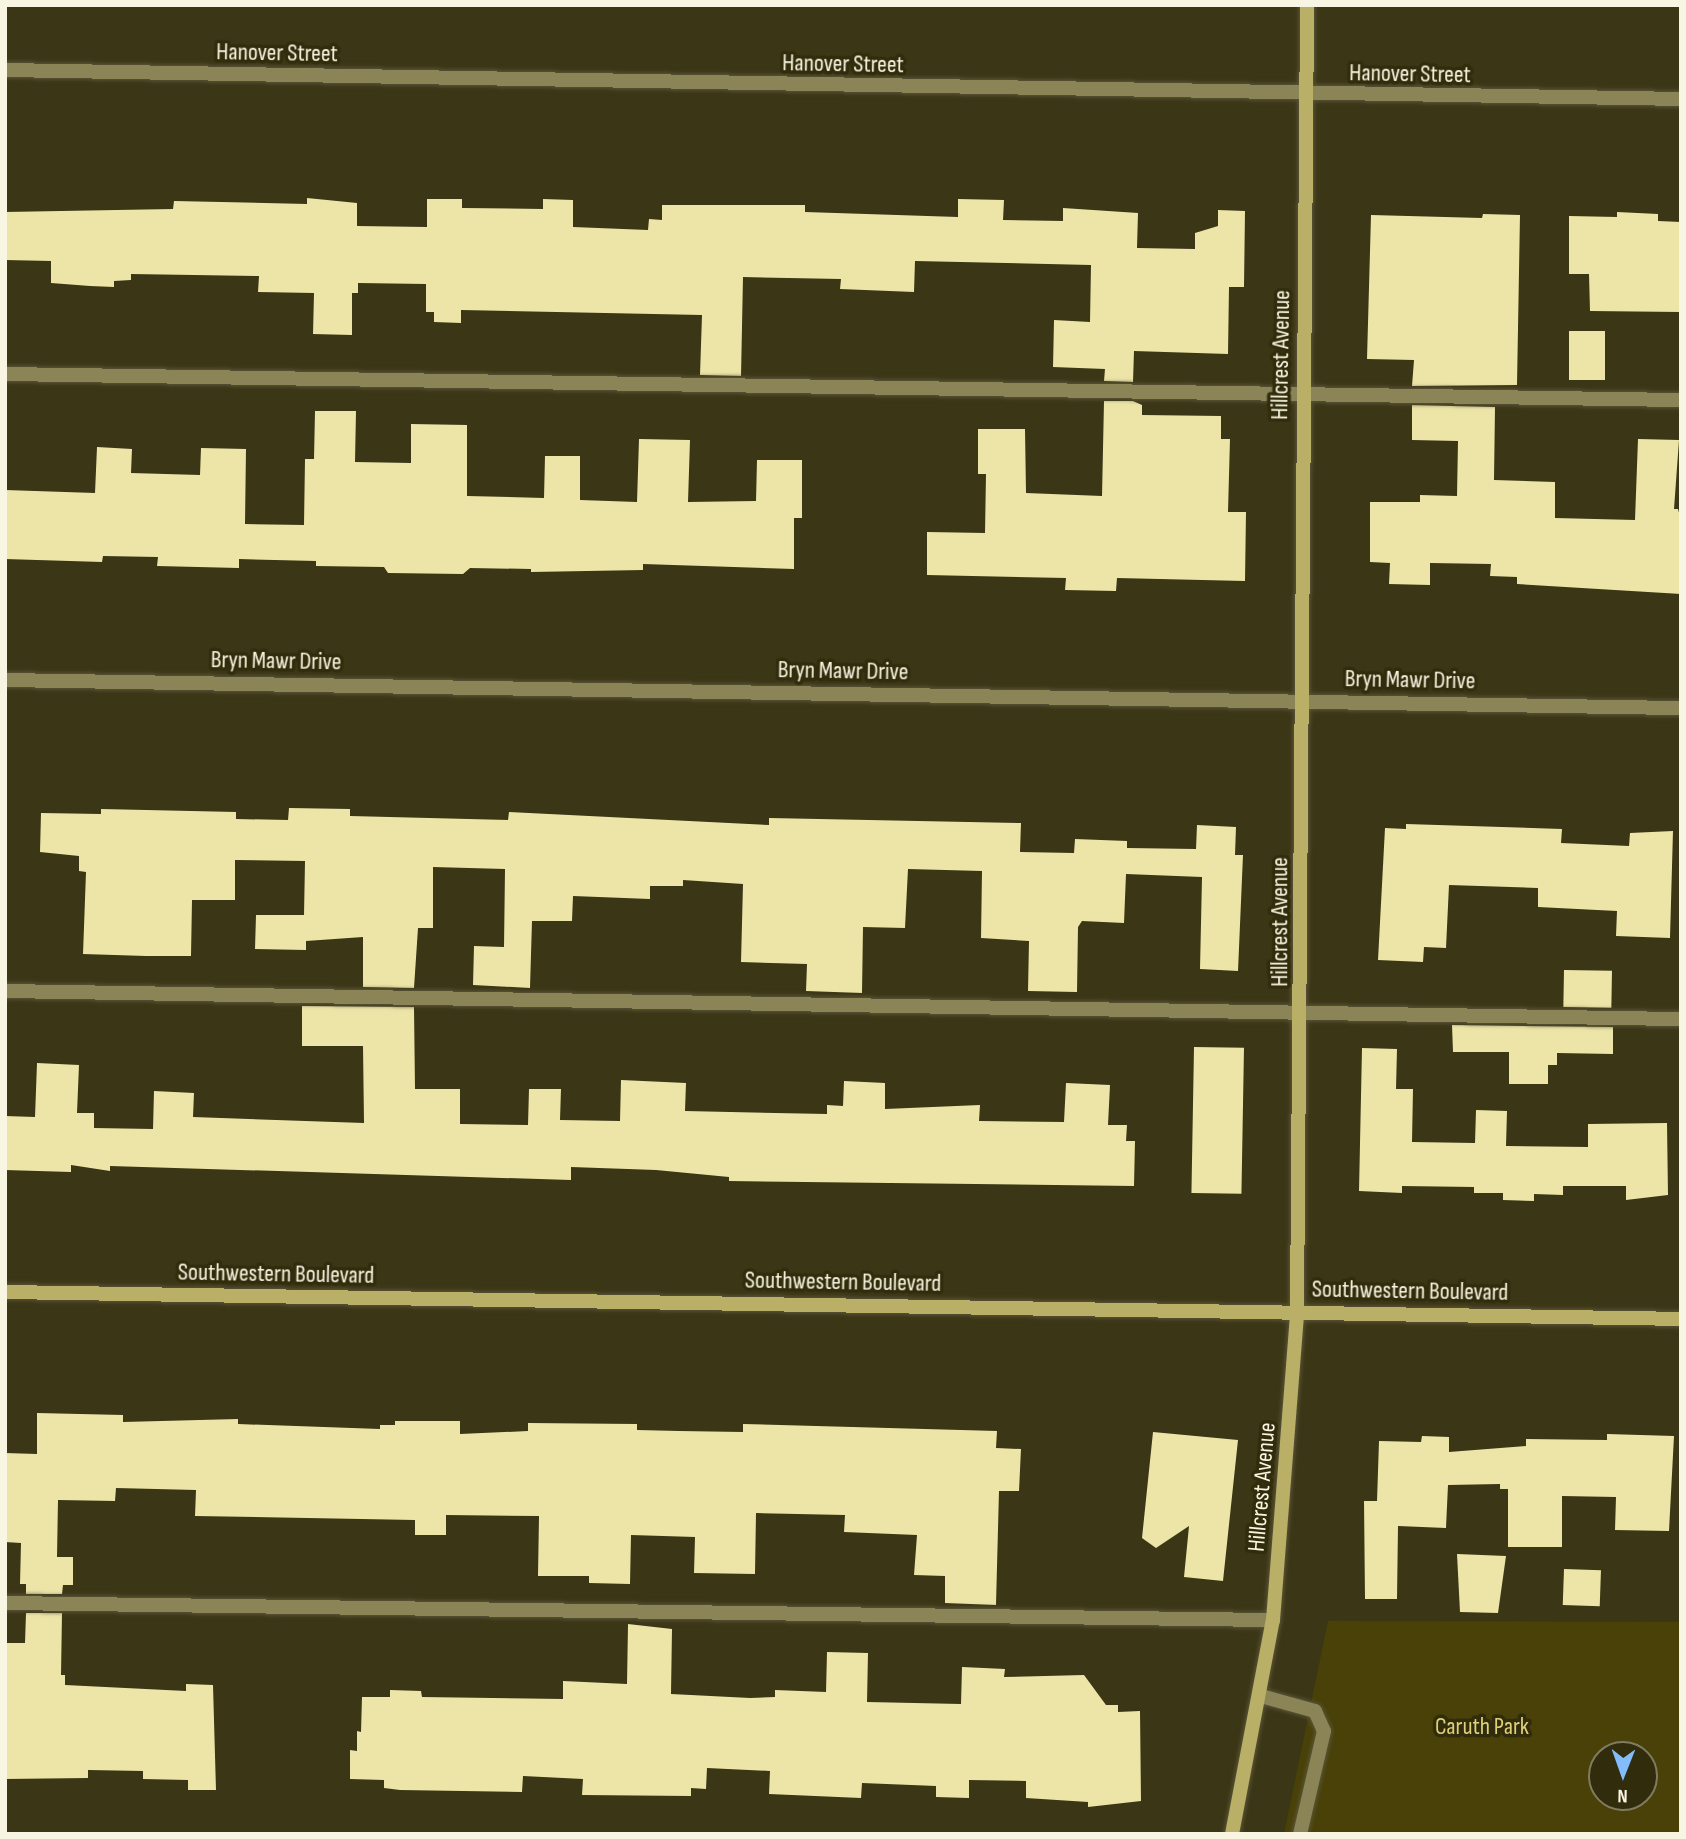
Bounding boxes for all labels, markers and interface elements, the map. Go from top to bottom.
street label: Hanover Street [216,38,338,68]
street label: Hanover Street [782,49,904,79]
street label: Hanover Street [1349,59,1471,89]
street label: Hillcrest Avenue [1265,290,1297,420]
street label: Bryn Mawr Drive [210,645,342,677]
street label: Bryn Mawr Drive [777,655,909,687]
street label: Bryn Mawr Drive [1344,664,1476,696]
street label: Hillcrest Avenue [1266,857,1294,987]
street label: Southwestern Boulevard [177,1258,375,1290]
street label: Southwestern Boulevard [744,1266,942,1298]
street label: Southwestern Boulevard [1311,1275,1509,1307]
street label: Hillcrest Avenue [1242,1421,1282,1553]
park label: Caruth Park [1435,1713,1529,1741]
north arrow [1588,1741,1658,1811]
text: N [1617,1784,1628,1807]

